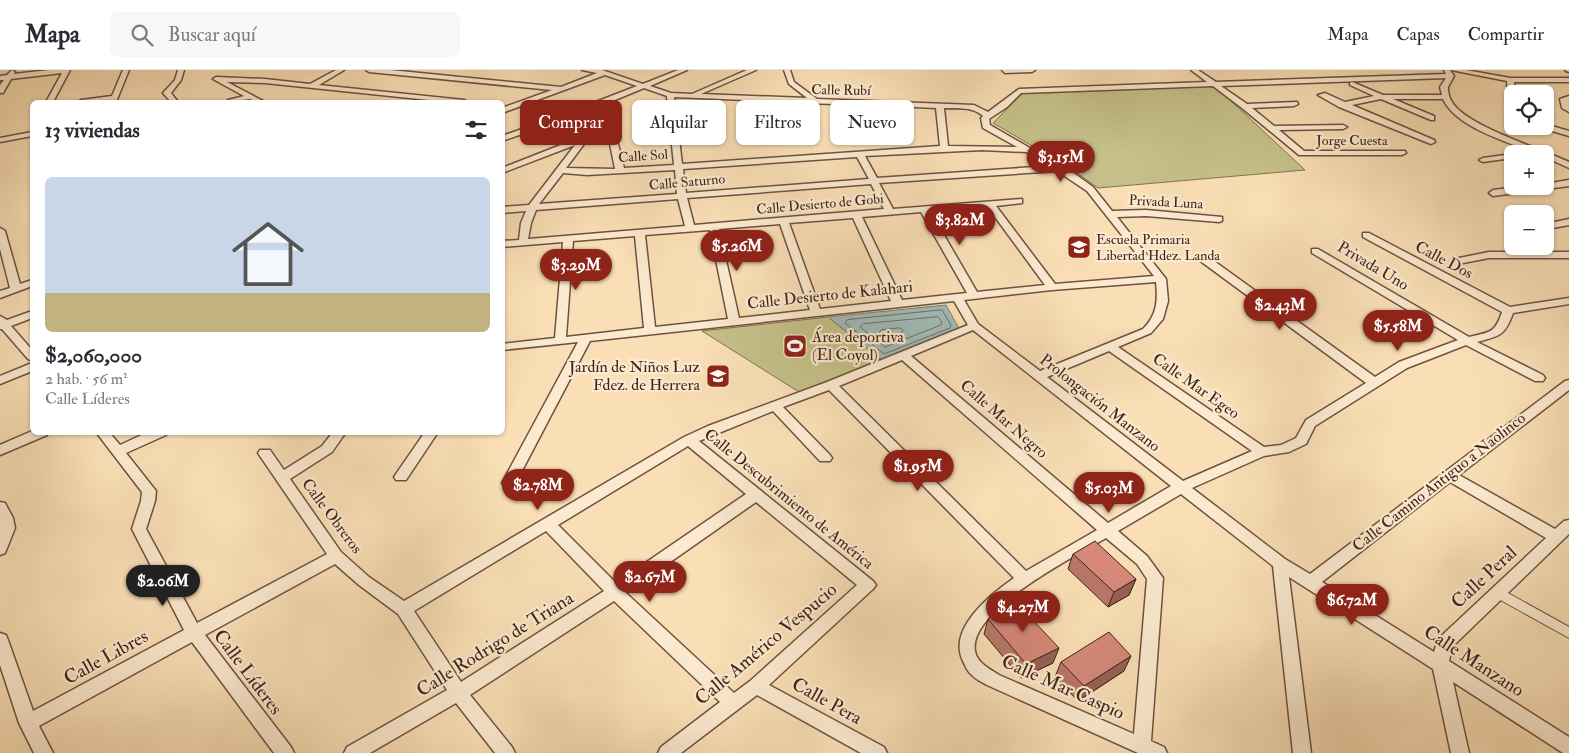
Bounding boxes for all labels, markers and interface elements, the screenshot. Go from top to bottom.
search box [110,12,460,57]
text: Mapa [25,19,80,50]
icon: search [128,21,156,49]
text: Buscar aquí [168,23,256,47]
text: Mapa [1327,23,1369,46]
text: Capas [1397,23,1440,46]
text: Compartir [1468,23,1544,46]
street label: Calle Rubí [811,81,872,99]
map controls [1504,85,1554,255]
button: locate [1504,85,1554,135]
chip: Comprar [520,100,622,145]
chip: Alquilar [632,100,726,145]
chip: Filtros [736,100,820,145]
chip: Nuevo [830,100,914,145]
icon: filters [462,116,490,144]
text: 13 viviendas [45,117,140,144]
street label: Jorge Cuesta [1315,132,1388,149]
pin: $3.15M [1020,140,1102,183]
button: + [1504,145,1554,195]
street label: Calle Sol [618,146,669,166]
text: $3.15M [1038,147,1084,167]
street label: Calle Saturno [648,170,726,194]
street label: Calle Desierto de Gobi [756,190,885,218]
street label: Privada Luna [1128,192,1204,212]
pin: $3.82M [919,204,1001,246]
button: − [1504,205,1554,255]
icon: home [223,209,313,299]
text: $3.82M [935,210,985,230]
pin: $5.26M [696,230,778,272]
place label: Escuela Primaria Libertad Hdez. Landa [1096,231,1220,264]
school or university icon: Escuela Primaria Libertad Hdez. Landa [1066,234,1092,260]
text: $5.26M [712,236,762,256]
street label: Calle Dos [1412,236,1476,284]
street label: Privada Uno [1334,237,1412,295]
pin: $3.29M [535,248,617,291]
text: $3.29M [551,255,601,275]
street label: Calle Desierto de Kalahari [746,276,914,314]
pin: $2.43M [1239,288,1321,331]
text: $2.43M [1255,295,1305,315]
pin: $5.58M [1357,310,1439,352]
text: $5.58M [1374,316,1422,336]
place label: Área deportiva (El Coyol) [811,326,904,365]
sports icon: Área deportiva (El Coyol) [782,333,808,359]
text: $2,060,000 [45,342,142,369]
street label: Calle Mar Egeo [1149,349,1244,423]
street label: Prolongación Manzano [1036,350,1165,456]
place label: Jardín de Niños Luz Fdez. de Herrera [568,357,700,395]
school or university icon: Jardín de Niños Luz Fdez. de Herrera [705,363,731,389]
text: 2 hab. · 56 m² [45,369,128,389]
street label: Calle Mar Negro [956,375,1052,463]
text: Calle Líderes [45,389,130,409]
street label: Calle Camino Antiguo a Naolinco [1348,408,1530,556]
street label: Calle Descubrimiento de América [700,424,878,574]
pin: $1.95M [877,450,959,492]
text: $1.95M [894,456,942,476]
pin: $2.78M [497,468,579,511]
pin: $5.03M [1068,472,1150,514]
street label: Calle Obreros [297,474,367,558]
text: $2.78M [513,475,563,495]
text: $5.03M [1085,478,1133,498]
street label: Calle Peral [1446,540,1522,614]
pin: $2.67M [609,560,691,603]
pin: $2.06M [122,564,204,607]
text: $2.67M [624,567,676,587]
text: $2.06M [137,571,189,591]
street label: Calle Américo Vespucio [690,578,843,711]
pin: $6.72M [1311,584,1393,626]
street label: Calle Rodrigo de Triana [412,586,578,702]
pin: $4.27M [982,590,1064,633]
text: $6.72M [1327,590,1377,610]
text: $4.27M [997,597,1049,617]
street label: Calle Manzano [1419,620,1529,702]
street label: Calle Libres [60,624,152,690]
street label: Calle Líderes [208,625,288,719]
street label: Calle Mar Caspio [997,649,1128,726]
street label: Calle Pera [788,672,867,730]

